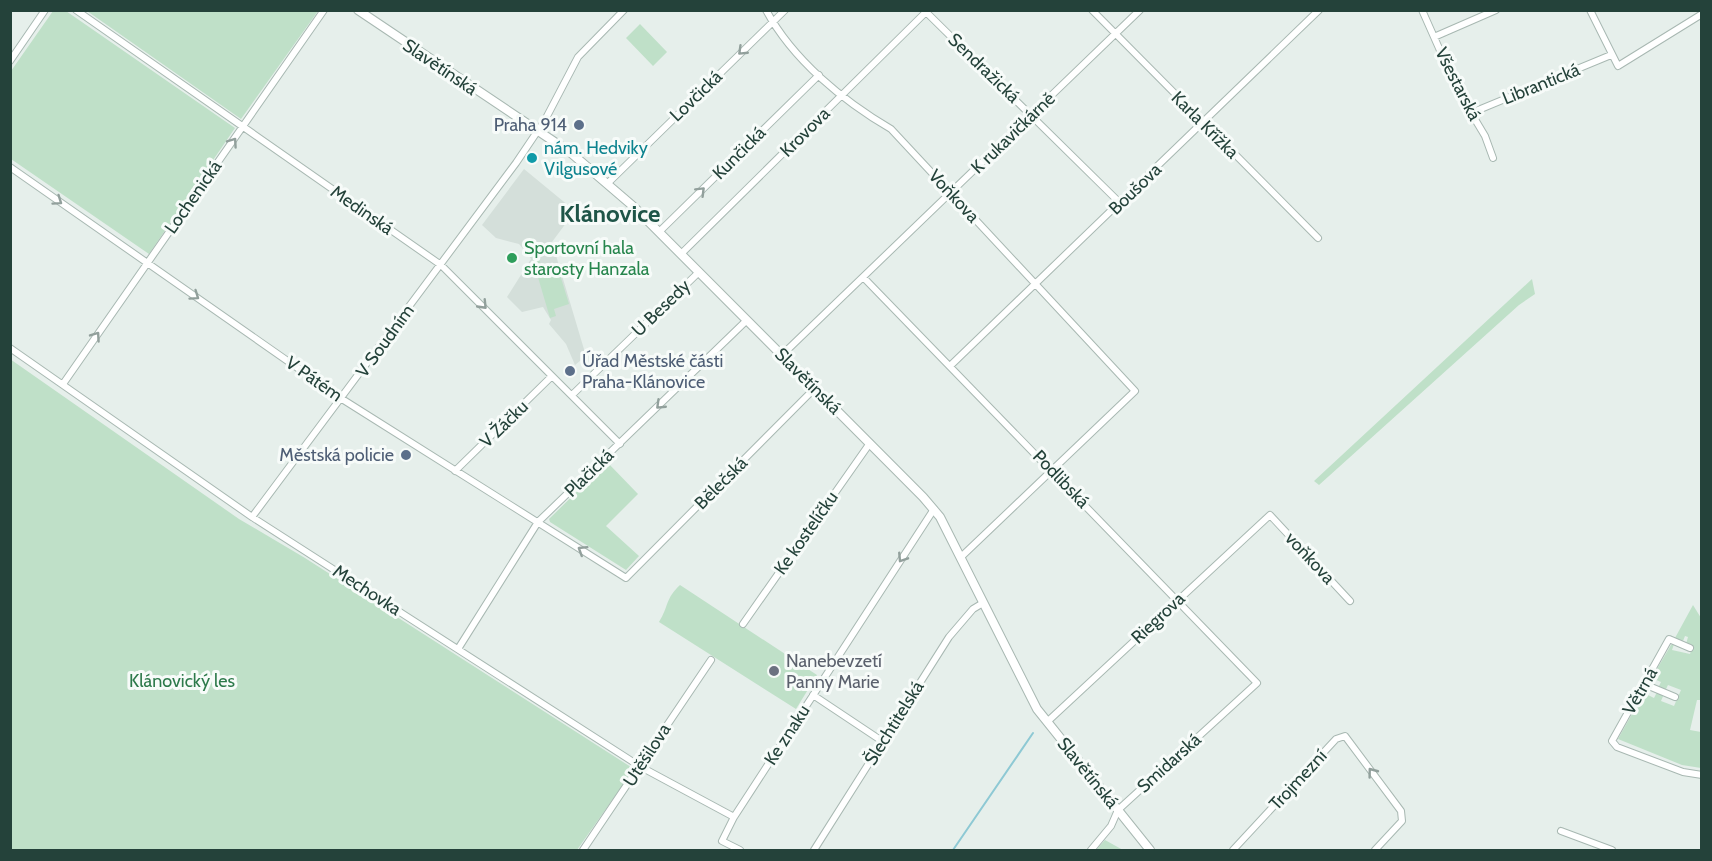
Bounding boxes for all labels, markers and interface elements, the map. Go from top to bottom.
street label: Sendražická [944,28,1025,108]
street label: Slavětínská [399,34,482,100]
one-way arrow [739,44,749,55]
street label: Všestarská [1430,44,1486,125]
street label: Librantická [1499,58,1583,109]
street label: Lovčická [665,66,727,126]
street label: Karla Křížka [1167,87,1244,164]
street label: K rukavičkárně [966,88,1060,178]
street label: Krovova [776,102,835,161]
place label: Praha 914 [494,114,567,136]
marker: Praha 914 [572,118,586,132]
street label: Kunčická [708,122,770,184]
place label: nám. Hedviky Vilgusové [544,137,648,180]
one-way arrow [226,138,237,149]
marker: nám. Hedviky Vilgusové [525,151,539,165]
street label: Lochenická [160,156,226,238]
street label: Boušova [1104,158,1166,219]
street label: Voňkova [924,165,984,227]
street label: Medinská [326,180,398,240]
one-way arrow [694,188,705,199]
one-way arrow [52,194,63,205]
district label: Klánovice [560,199,660,228]
place label: Sportovní hala starosty Hanzala [524,237,650,280]
marker: Sportovní hala starosty Hanzala [505,251,519,265]
street label: U Besedy [627,275,695,341]
one-way arrow [188,289,199,300]
one-way arrow [476,298,487,309]
street label: V Soudním [351,300,419,382]
one-way arrow [89,332,100,343]
street label: Slavětínská [770,343,846,419]
place label: Úřad Městské části Praha-Klánovice [582,350,723,393]
street label: V Pátém [281,351,347,407]
marker: Úřad Městské části Praha-Klánovice [563,364,577,378]
street label: V Žáčku [474,395,533,452]
one-way arrow [656,397,667,408]
place label: Městská policie [279,444,394,466]
street label: Plačická [560,444,618,502]
street label: Podlibská [1028,445,1094,513]
marker: Městská policie [399,448,413,462]
street label: Bělečská [690,452,752,514]
street label: Ke kostelíčku [769,487,843,579]
street label: voňkova [1280,527,1340,589]
one-way arrow [578,546,588,558]
one-way arrow [898,551,909,562]
street label: Mechovka [329,560,405,620]
street label: Riegrova [1127,587,1190,648]
place label: Nanebevzetí Panny Marie [786,650,882,693]
street label: Větrná [1618,663,1662,718]
marker: Nanebevzetí Panny Marie [767,664,781,678]
park label: Klánovický les [129,670,235,692]
street label: Šlechtitelská [860,677,929,769]
street label: Ke znaku [759,701,815,769]
street label: Utěšilova [619,719,676,791]
street label: Smidarská [1133,728,1206,797]
street label: Slavětínská [1053,733,1124,813]
street label: Trojmezní [1265,745,1332,815]
one-way arrow [1368,768,1379,779]

